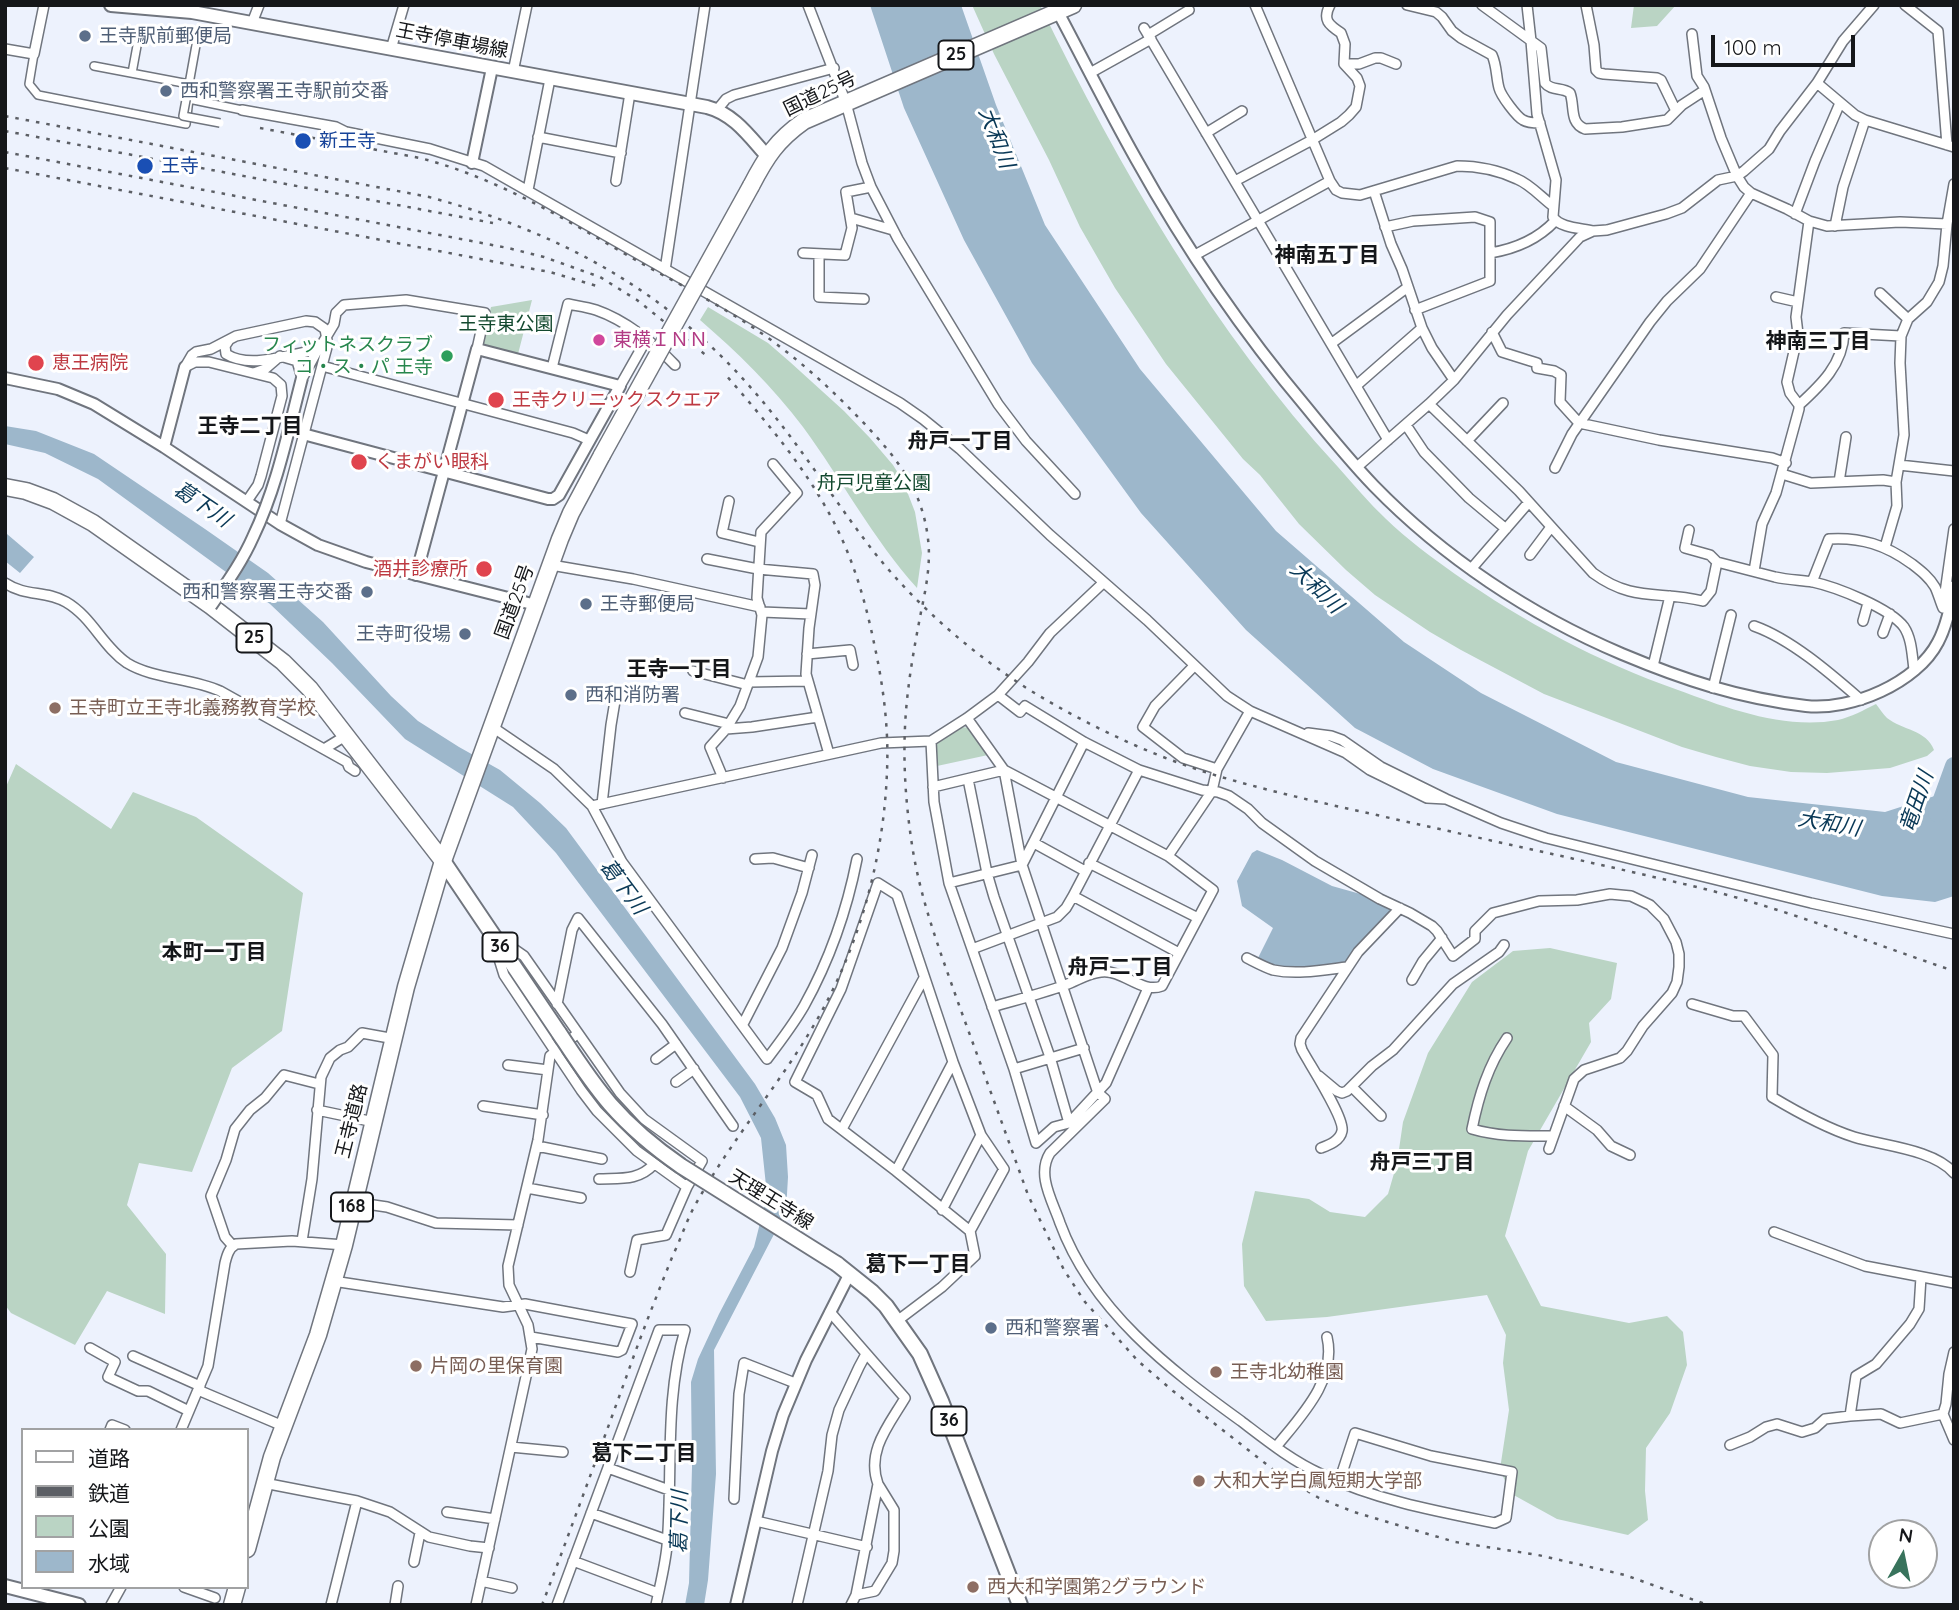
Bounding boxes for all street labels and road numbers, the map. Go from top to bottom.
street label: 王寺停車場線 [394,19,510,63]
road number: 25 [939,40,974,70]
street label: 国道25号 [780,67,860,121]
street label: 国道25号 [491,562,539,642]
road number: 25 [236,624,272,652]
road number: 36 [482,932,518,962]
street label: 王寺道路 [332,1081,372,1161]
street label: 天理王寺線 [725,1165,817,1235]
road number: 168 [331,1192,373,1222]
road number: 36 [932,1406,967,1436]

